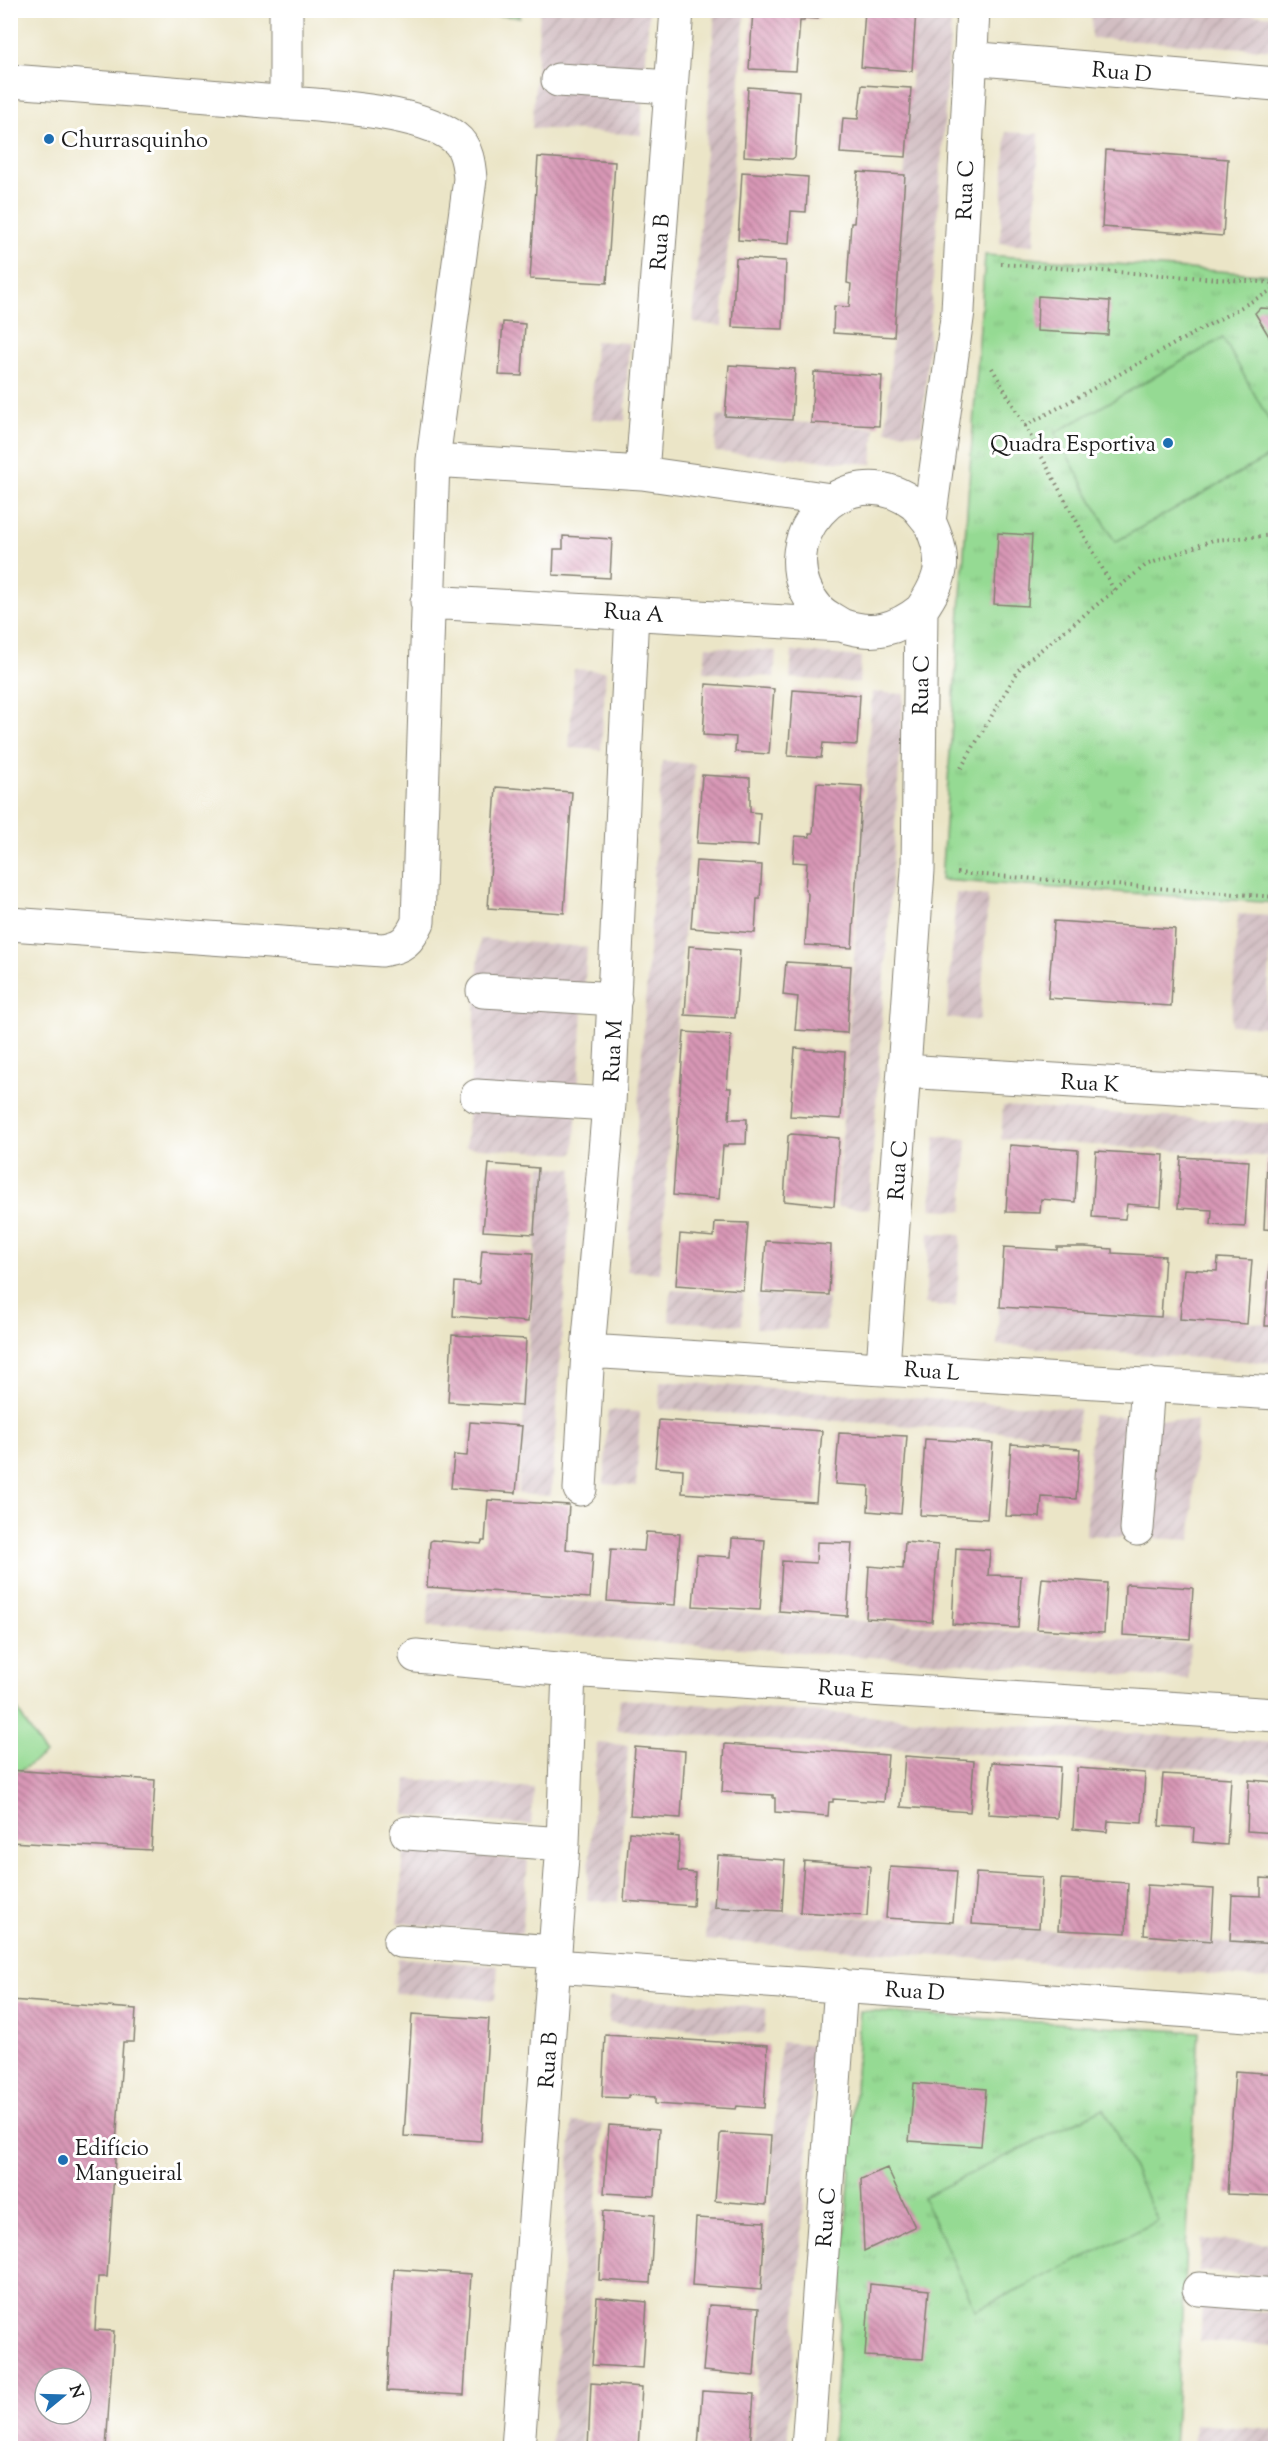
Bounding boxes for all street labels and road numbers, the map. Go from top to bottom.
street label: Rua D [1090,55,1153,93]
street label: Rua C [950,159,984,221]
street label: Rua B [644,213,680,272]
street label: Rua A [602,597,665,633]
street label: Rua C [906,655,940,716]
street label: Rua M [597,1019,633,1083]
street label: Rua K [1060,1067,1120,1103]
street label: Rua C [882,1139,918,1201]
street label: Rua L [903,1355,961,1391]
street label: Rua E [817,1673,875,1709]
street label: Rua D [884,1975,946,2011]
street label: Rua B [532,2031,568,2090]
street label: Rua C [810,2186,846,2248]

